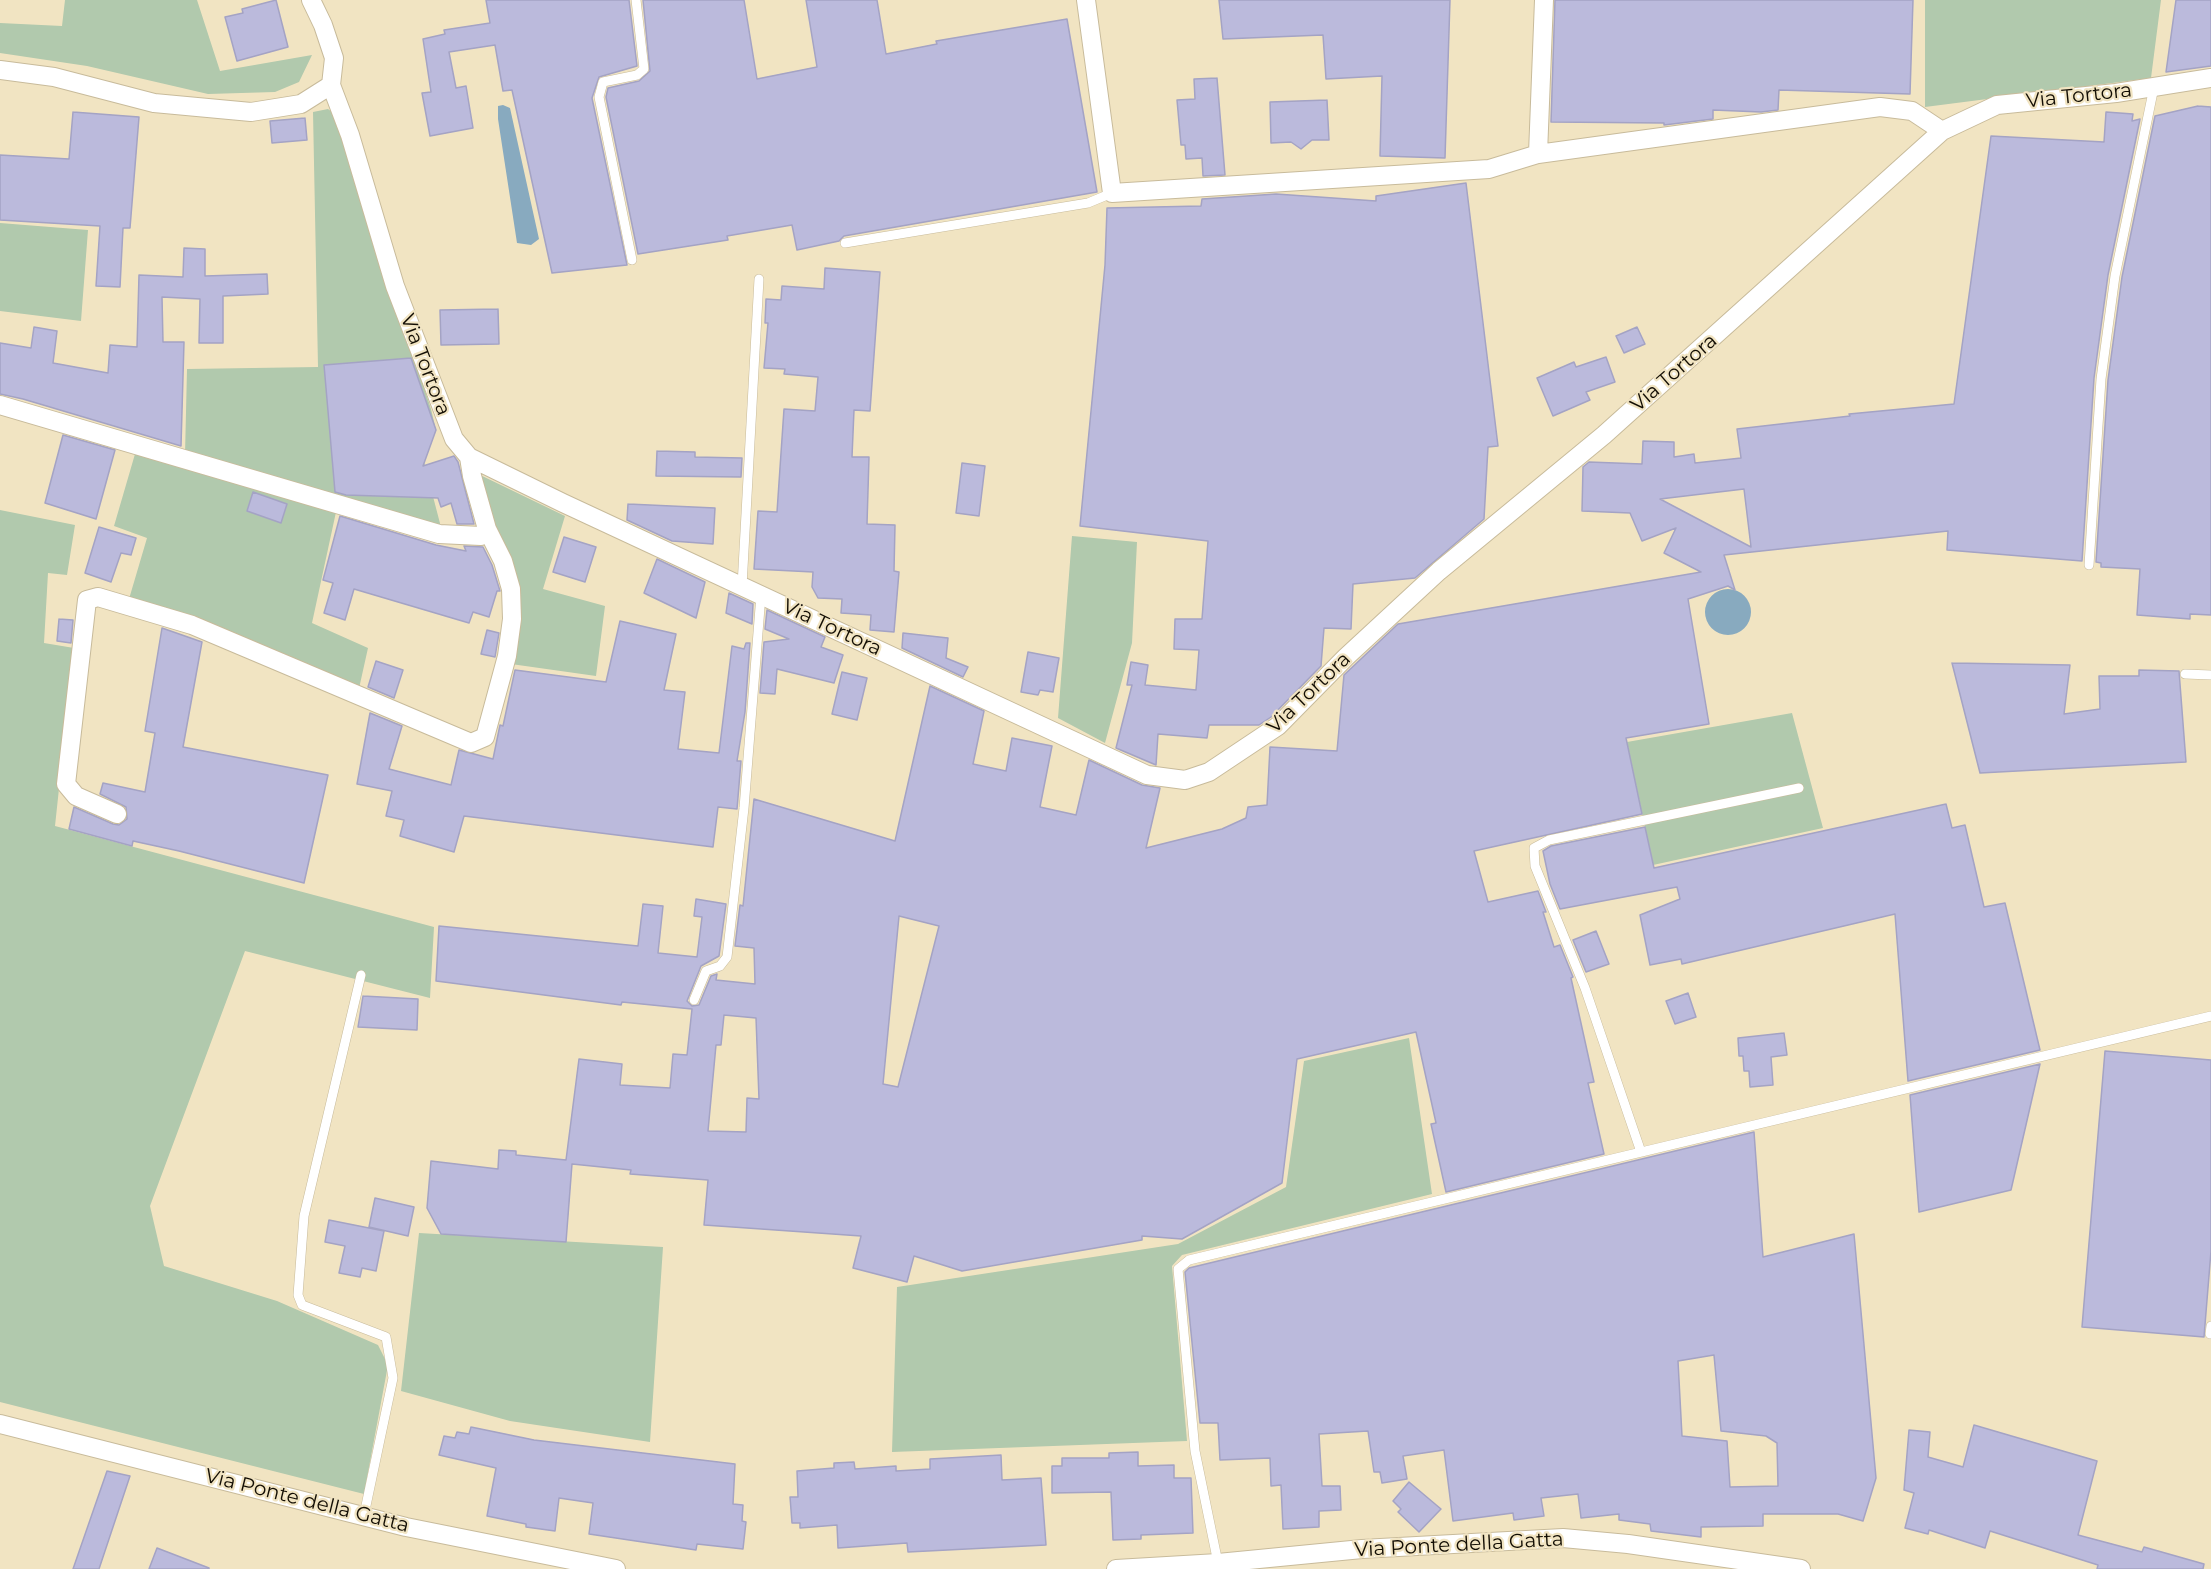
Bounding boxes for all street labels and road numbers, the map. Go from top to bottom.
street label: Via Tortora [2025,78,2133,114]
street label: Via Tortora [395,311,455,419]
street label: Via Tortora [1626,329,1722,417]
street label: Via Tortora [779,595,885,661]
street label: Via Tortora [1262,647,1356,739]
street label: Via Ponte della Gatta [203,1464,411,1538]
street label: Via Ponte della Gatta [1354,1528,1564,1562]

